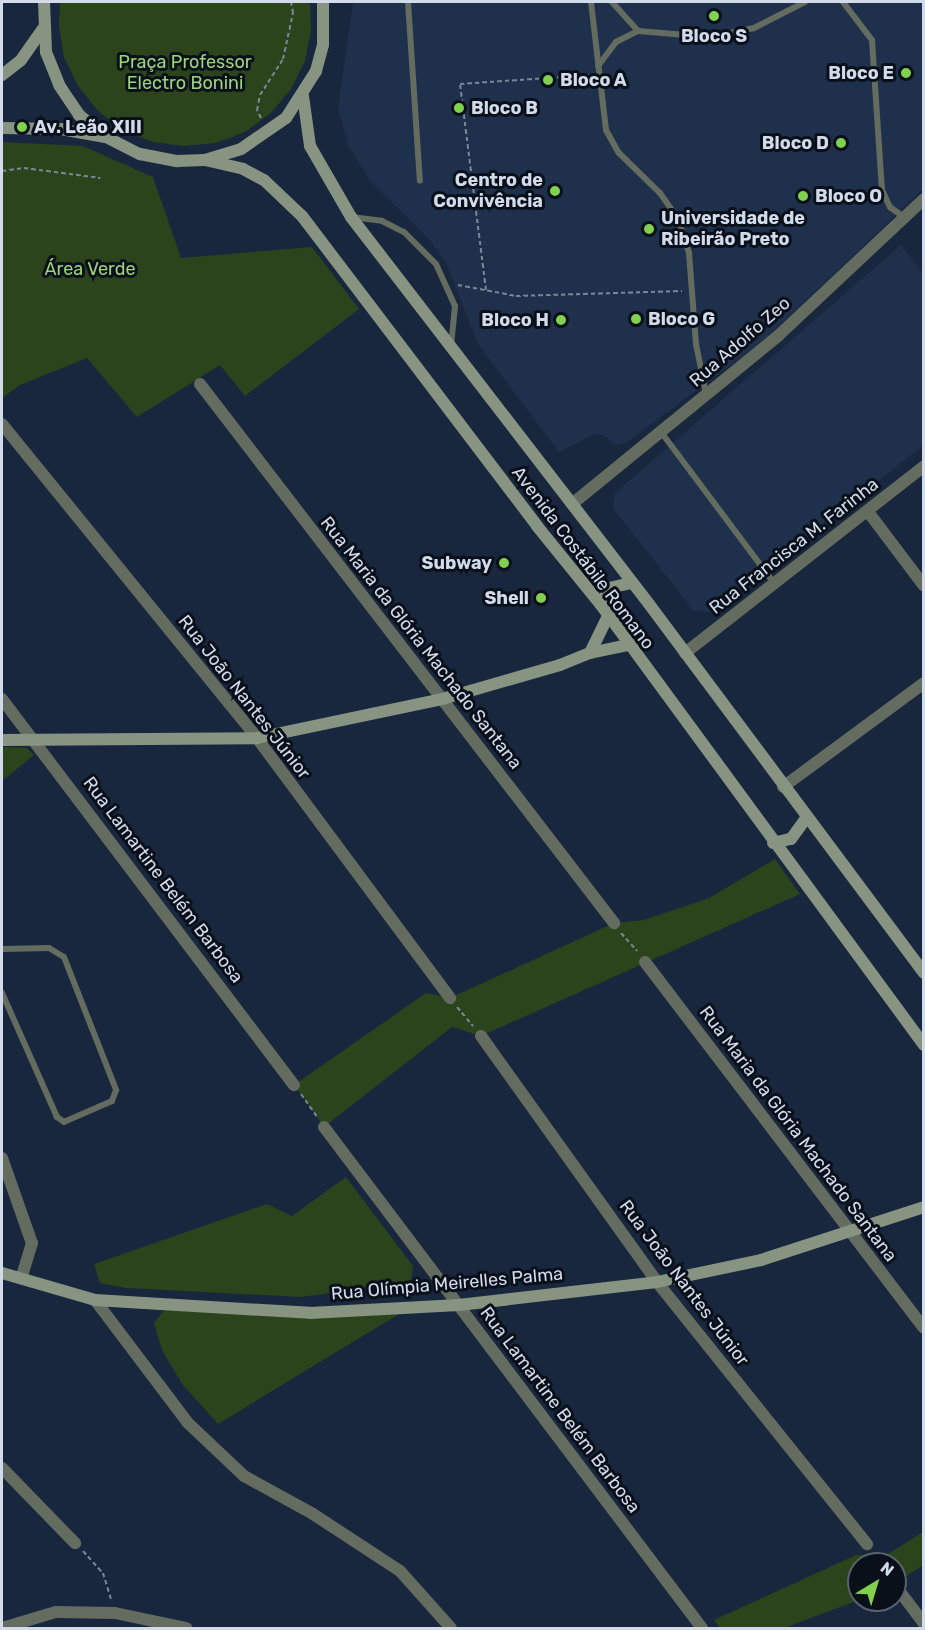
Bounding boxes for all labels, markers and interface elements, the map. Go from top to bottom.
marker: Bloco S [707,9,721,23]
place label: Bloco S [681,25,747,47]
park label: Praça Professor Electro Bonini [118,52,252,94]
place label: Bloco E [828,62,894,84]
marker: Bloco E [899,66,913,80]
place label: Bloco A [560,69,627,91]
marker: Bloco A [541,73,555,87]
place label: Bloco B [471,97,538,119]
marker: Bloco B [452,101,466,115]
place label: Av. Leão XIII [34,116,142,138]
marker: Av. Leão XIII [15,120,29,134]
place label: Bloco D [762,132,829,154]
marker: Bloco D [834,136,848,150]
place label: Centro de Convivência [433,170,543,213]
marker: Centro de Convivência [548,184,562,198]
place label: Bloco O [815,185,882,207]
marker: Bloco O [796,189,810,203]
place label: Universidade de Ribeirão Preto [661,208,805,250]
marker: Universidade de Ribeirão Preto [642,222,656,236]
park label: Área Verde [44,258,136,280]
street label: Rua Adolfo Zeo [685,292,795,392]
place label: Bloco G [648,308,715,330]
place label: Bloco H [481,309,549,331]
marker: Bloco G [629,312,643,326]
marker: Bloco H [554,313,568,327]
street label: Avenida Costábile Romano [507,462,659,654]
street label: Rua Francisca M. Farinha [705,473,883,619]
street label: Rua Maria da Glória Machado Santana [316,512,526,774]
place label: Subway [422,552,492,574]
marker: Subway [497,556,511,570]
place label: Shell [484,587,529,609]
marker: Shell [534,591,548,605]
street label: Rua João Nantes Júnior [173,611,315,783]
street label: Rua Lamartine Belém Barbosa [78,773,248,987]
street label: Rua Maria da Glória Machado Santana [695,1002,901,1266]
street label: Rua João Nantes Júnior [615,1196,753,1370]
street label: Rua Olímpia Meirelles Palma [330,1263,564,1305]
street label: Rua Lamartine Belém Barbosa [475,1303,645,1517]
north arrow [847,1552,907,1612]
text: N [877,1558,898,1580]

